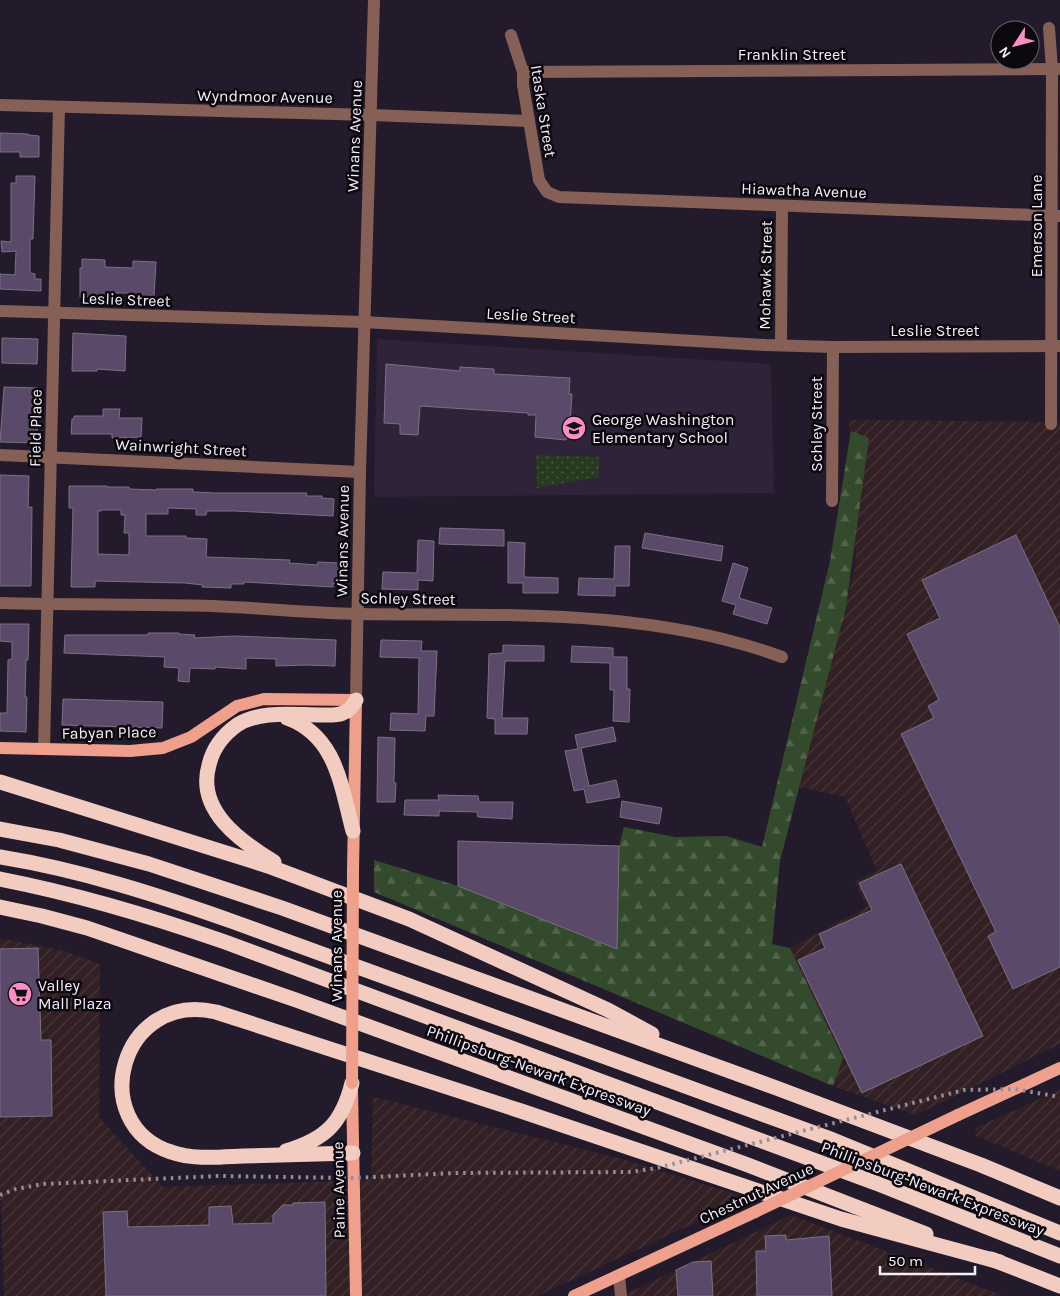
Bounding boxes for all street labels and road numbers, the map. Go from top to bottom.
street label: Franklin Street [738,45,846,64]
street label: Itaska Street [527,64,560,159]
street label: Winans Avenue [343,80,366,192]
street label: Wyndmoor Avenue [197,86,333,107]
street label: Emerson Lane [1027,175,1046,277]
street label: Hiawatha Avenue [741,179,867,202]
street label: Mohawk Street [755,220,776,330]
street label: Leslie Street [81,288,171,311]
street label: Leslie Street [486,304,576,327]
street label: Leslie Street [890,321,980,340]
street label: Schley Street [807,376,826,472]
street label: Field Place [25,389,46,467]
street label: Wainwright Street [115,435,247,460]
street label: Winans Avenue [332,485,353,597]
street label: Schley Street [360,588,456,609]
street label: Fabyan Place [62,722,156,743]
street label: Winans Avenue [327,890,346,1002]
street label: Phillipsburg-Newark Expressway [424,1021,654,1120]
street label: Phillipsburg-Newark Expressway [819,1137,1048,1240]
street label: Paine Avenue [328,1141,349,1239]
street label: Chestnut Avenue [696,1159,816,1228]

